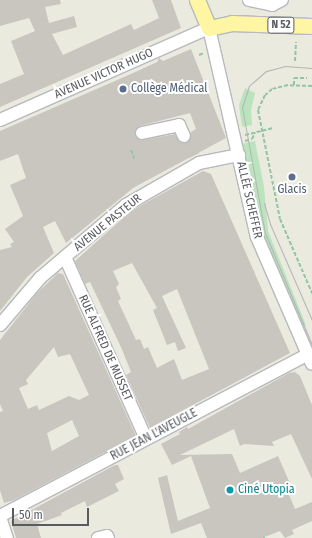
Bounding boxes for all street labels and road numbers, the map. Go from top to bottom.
road number: N 52 [267,16,295,34]
street label: AVENUE VICTOR HUGO [52,46,156,102]
street label: ALLÉE SCHEFFER [233,160,265,240]
street label: AVENUE PASTEUR [71,191,145,255]
street label: RUE ALFRED DE MUSSET [75,293,135,403]
street label: RUE JEAN L'AVEUGLE [108,406,200,464]

